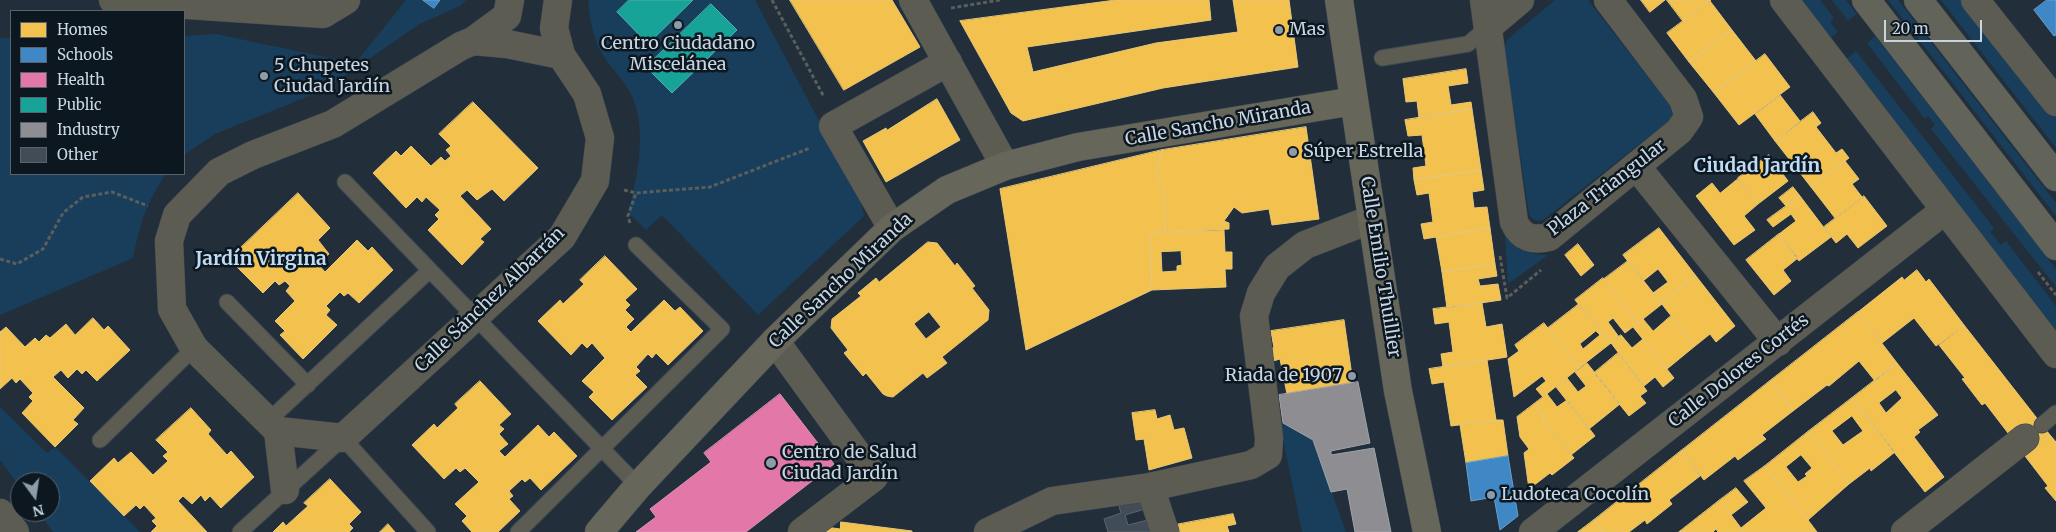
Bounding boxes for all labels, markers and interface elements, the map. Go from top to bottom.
legend [10,10,185,175]
scale bar [1886,10,1984,42]
marker: Centro Ciudadano Miscelánea [672,19,684,31]
place label: Mas [1289,19,1325,41]
text: 20 m [1892,19,1929,38]
text: Homes [57,20,108,39]
marker: Mas [1273,24,1285,36]
place label: Centro Ciudadano Miscelánea [601,33,755,76]
text: Schools [57,45,113,64]
place label: 5 Chupetes Ciudad Jardín [274,55,390,98]
text: Health [57,70,105,89]
marker: 5 Chupetes Ciudad Jardín [258,70,270,82]
text: Public [57,95,102,114]
street label: Calle Sancho Miranda [1123,97,1313,151]
text: Industry [57,120,120,139]
street label: Plaza Triangular [1544,135,1670,241]
place label: Súper Estrella [1303,141,1423,163]
text: Other [57,145,98,164]
marker: Súper Estrella [1287,146,1299,158]
district label: Ciudad Jardín [1694,156,1820,178]
street label: Calle Emilio Thuillier [1355,175,1405,359]
street label: Calle Sancho Miranda [765,209,917,353]
street label: Calle Sánchez Albarrán [411,223,569,377]
district label: Jardín Virgina [195,249,327,271]
street label: Calle Dolores Cortés [1665,310,1813,432]
place label: Riada de 1907 [1225,365,1342,387]
marker: Riada de 1907 [1346,370,1358,382]
place label: Centro de Salud Ciudad Jardín [782,442,917,484]
marker: Centro de Salud Ciudad Jardín [764,456,778,470]
north arrow [10,472,60,522]
place label: Ludoteca Cocolín [1501,484,1649,506]
marker: Ludoteca Cocolín [1485,489,1497,501]
text: N [31,501,46,521]

